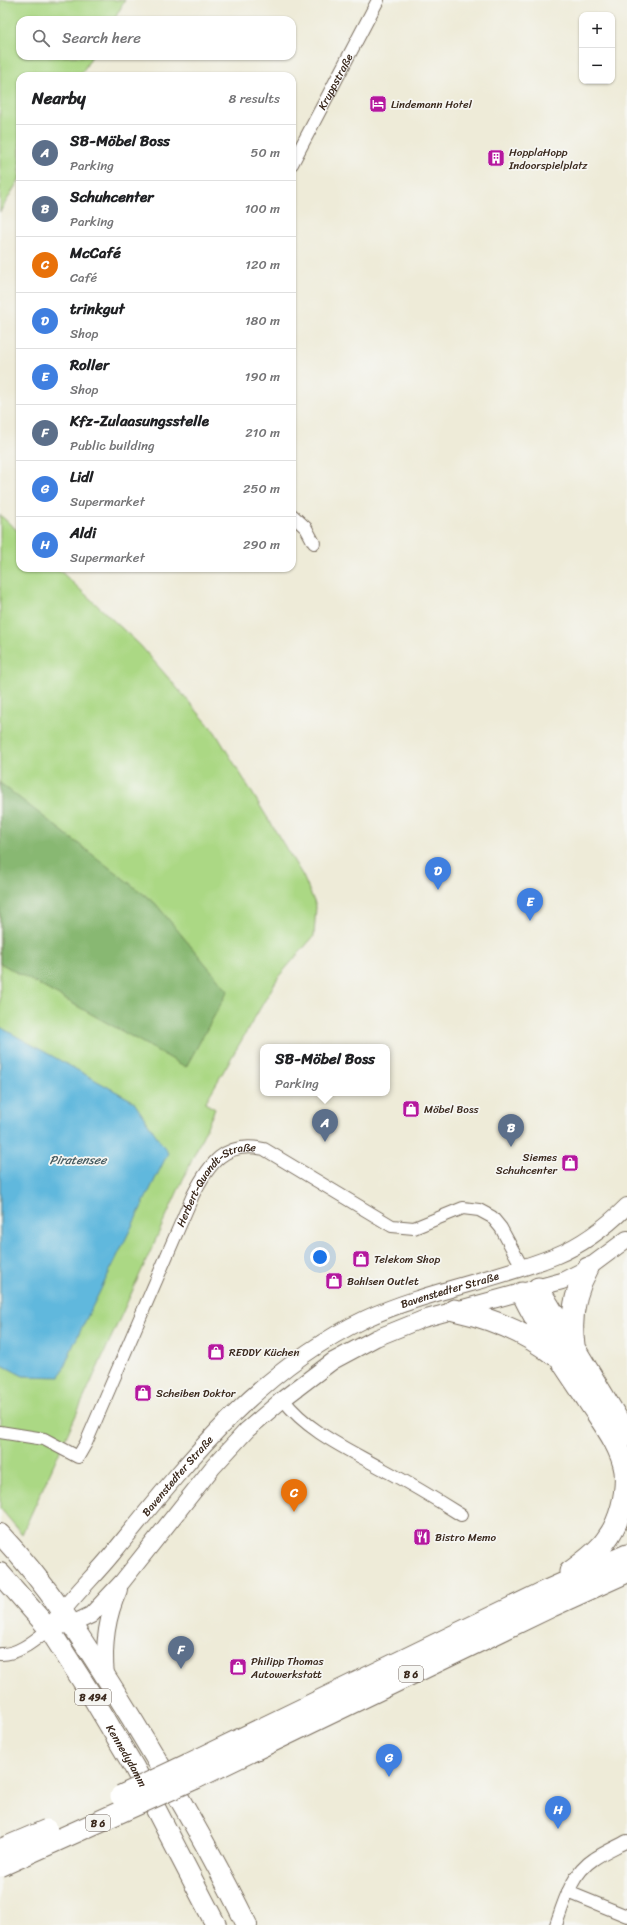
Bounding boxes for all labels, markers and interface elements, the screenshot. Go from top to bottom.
map controls [579,12,615,84]
button: + [579,12,615,48]
search box [16,16,296,60]
text: Search here [62,25,141,51]
icon: search [30,27,52,49]
button: − [579,48,615,84]
street label: Kruppstraße [313,50,359,114]
text: Nearby [32,83,86,113]
text: 8 results [228,87,280,110]
hotel icon: Lindemann Hotel [368,94,388,114]
place label: Lindemann Hotel [391,95,473,114]
text: SB-Möbel Boss [70,128,170,154]
text: A [41,141,49,164]
text: 50 m [250,141,280,164]
place label: HopplaHopp Indoorspielplatz [508,143,588,175]
building icon: HopplaHopp Indoorspielplatz [486,148,506,168]
text: Parking [70,154,114,177]
text: Schuhcenter [70,184,153,210]
text: B [41,197,49,220]
text: 100 m [245,197,280,220]
text: Parking [70,210,114,233]
text: McCafé [70,240,121,266]
text: C [41,253,49,276]
text: 120 m [245,253,280,276]
text: Café [70,266,97,289]
text: trinkgut [70,296,125,322]
text: D [41,309,49,332]
text: 180 m [245,309,280,332]
text: Shop [70,322,98,345]
text: Roller [70,352,109,378]
text: E [41,365,49,388]
text: 190 m [245,365,280,388]
text: Shop [70,378,98,401]
text: Kfz-Zulaasungsstelle [70,408,209,434]
text: F [41,421,49,444]
text: 210 m [245,421,280,444]
text: Public building [70,434,155,457]
text: Lidl [70,464,93,490]
text: G [41,477,49,500]
text: 250 m [243,477,280,500]
text: Supermarket [70,490,145,513]
text: Aldi [70,520,96,546]
text: H [40,533,50,556]
text: 290 m [243,533,280,556]
text: Supermarket [70,546,145,569]
pin: D [425,857,451,890]
pin: E [517,888,543,921]
popup [260,1044,390,1096]
text: SB-Möbel Boss [275,1046,375,1072]
text: Parking [275,1072,319,1095]
shop icon: Möbel Boss [401,1099,421,1119]
place label: Möbel Boss [424,1100,479,1119]
pin: A [312,1109,338,1142]
pin: B [498,1114,524,1147]
street label: Herbert-Quandt-Straße [171,1138,257,1230]
place label: Siemes Schuhcenter [496,1148,558,1180]
water label: Piratensee [50,1149,108,1171]
shop icon: Siemes Schuhcenter [560,1153,580,1173]
your location [310,1247,330,1267]
shop icon: Telekom Shop [351,1249,371,1269]
place label: Telekom Shop [374,1250,440,1269]
street label: Bavenstedter Straße [398,1266,502,1314]
shop icon: Bahlsen Outlet [324,1271,344,1291]
place label: Bahlsen Outlet [347,1272,419,1291]
shop icon: REDDY Küchen [206,1342,226,1362]
place label: REDDY Küchen [229,1343,299,1362]
shop icon: Scheiben Doktor [133,1383,153,1403]
place label: Scheiben Doktor [156,1384,237,1403]
street label: Bavenstedter Straße [137,1431,219,1521]
pin: C [281,1479,307,1512]
restaurant icon: Bistro Memo [412,1527,432,1547]
place label: Bistro Memo [435,1528,497,1547]
pin: F [168,1636,194,1669]
place label: Philipp Thomas Autowerkstatt [250,1652,324,1684]
shop icon: Philipp Thomas Autowerkstatt [228,1657,248,1677]
road number: B 6 [399,1666,423,1682]
road number: B 494 [75,1689,111,1705]
street label: Kennedydamm [101,1721,152,1791]
pin: G [376,1744,402,1777]
pin: H [545,1796,571,1829]
road number: B 6 [86,1815,110,1831]

